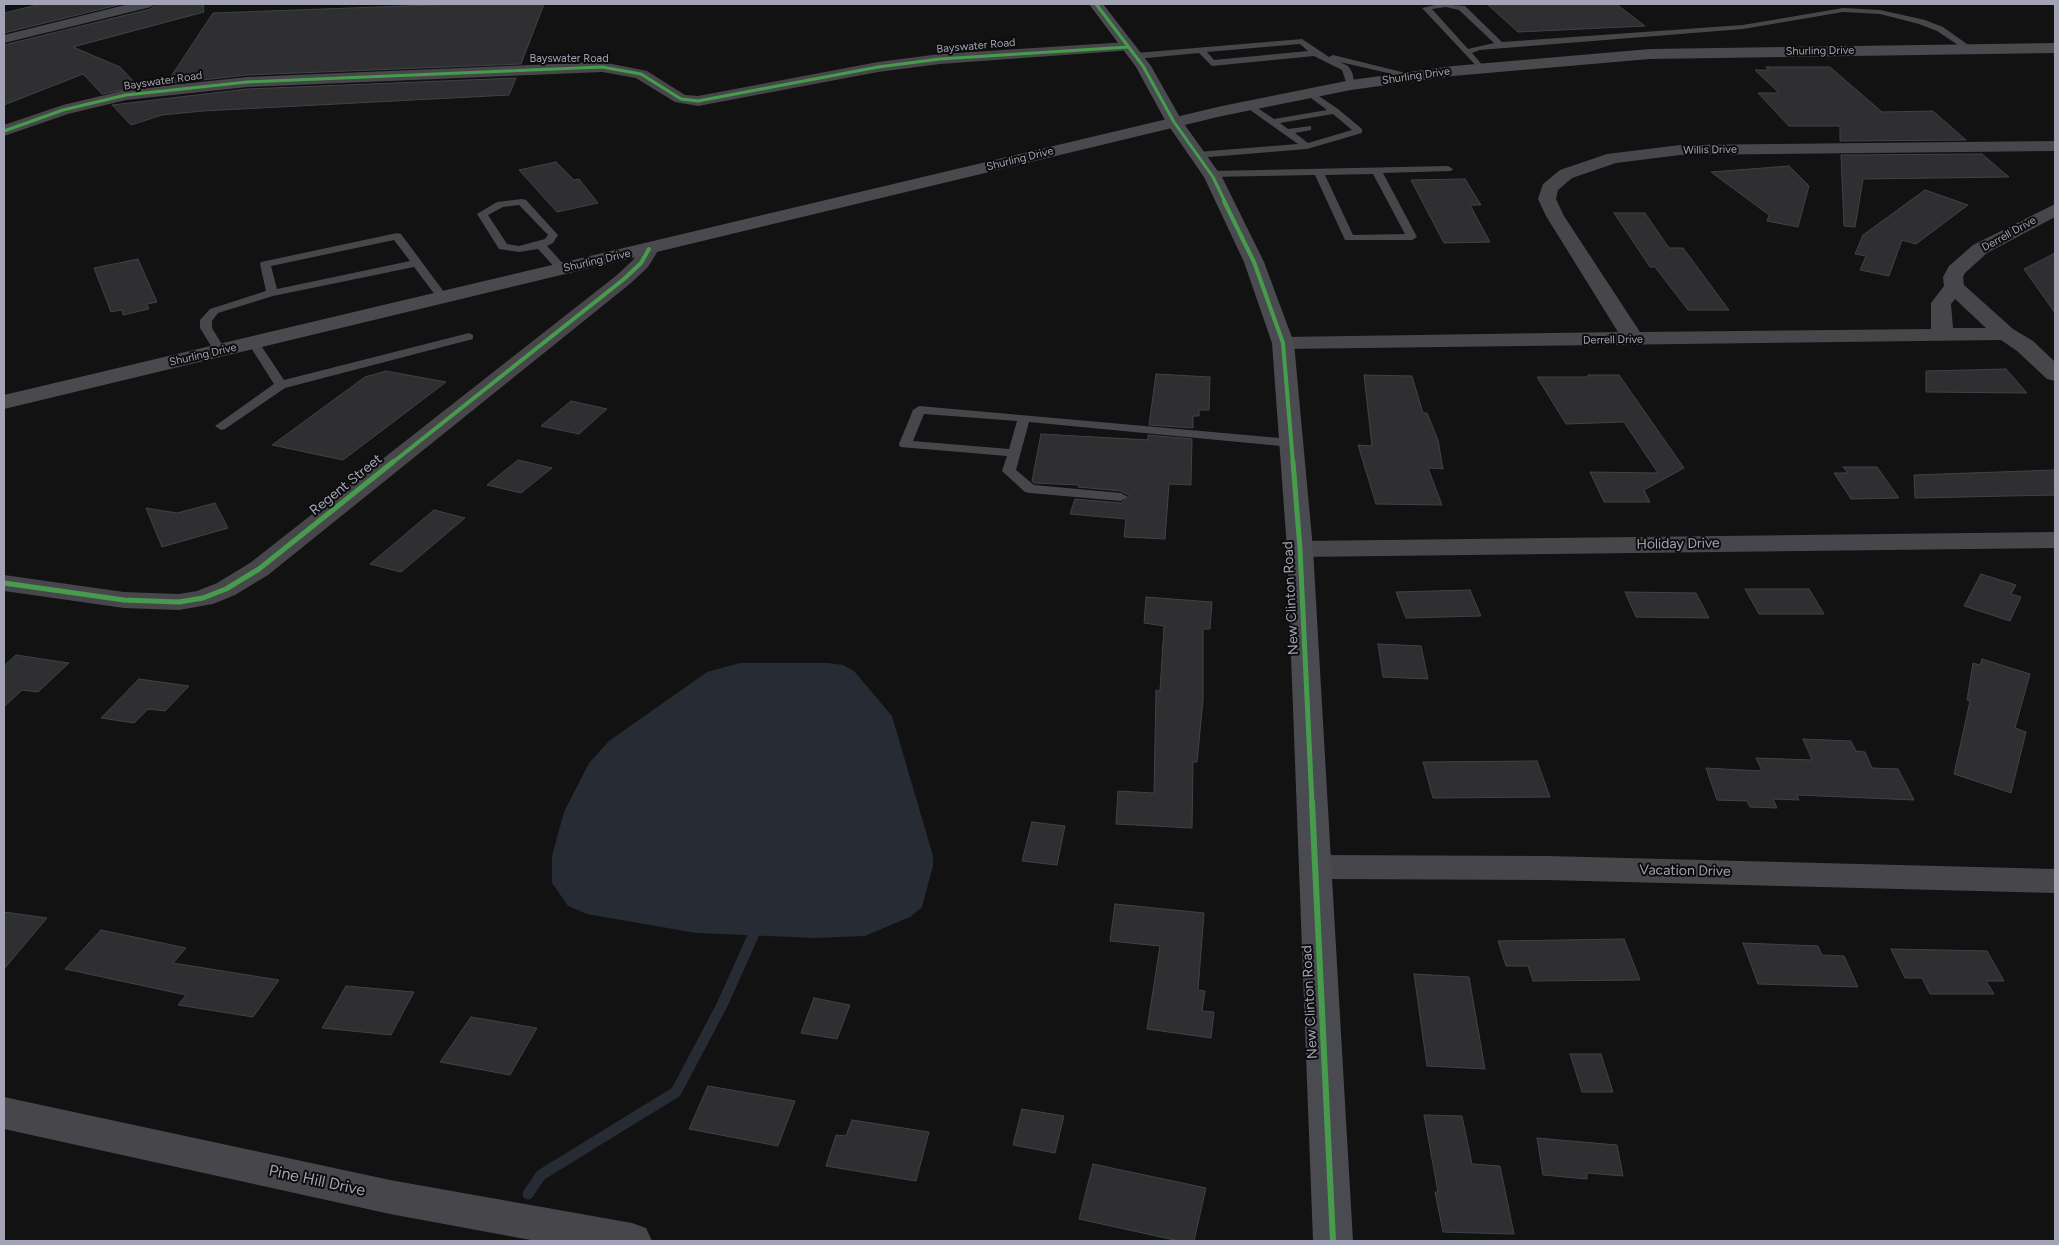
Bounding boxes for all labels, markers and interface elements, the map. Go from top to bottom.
street label: Bayswater Road [936,36,1016,56]
street label: Shurling Drive [1786,44,1854,58]
street label: Bayswater Road [529,52,609,66]
street label: Shurling Drive [1381,65,1451,87]
street label: Bayswater Road [123,69,203,93]
street label: Willis Drive [1683,143,1737,157]
street label: Shurling Drive [985,144,1055,174]
street label: Derrell Drive [1980,214,2038,254]
street label: Shurling Drive [562,247,632,275]
street label: Derrell Drive [1583,333,1643,347]
street label: Shurling Drive [168,341,238,369]
street label: Regent Street [307,451,385,519]
street label: Holiday Drive [1636,535,1720,553]
street label: New Clinton Road [1280,541,1302,655]
street label: Vacation Drive [1639,862,1731,880]
street label: New Clinton Road [1299,945,1321,1059]
street label: Pine Hill Drive [267,1161,367,1201]

